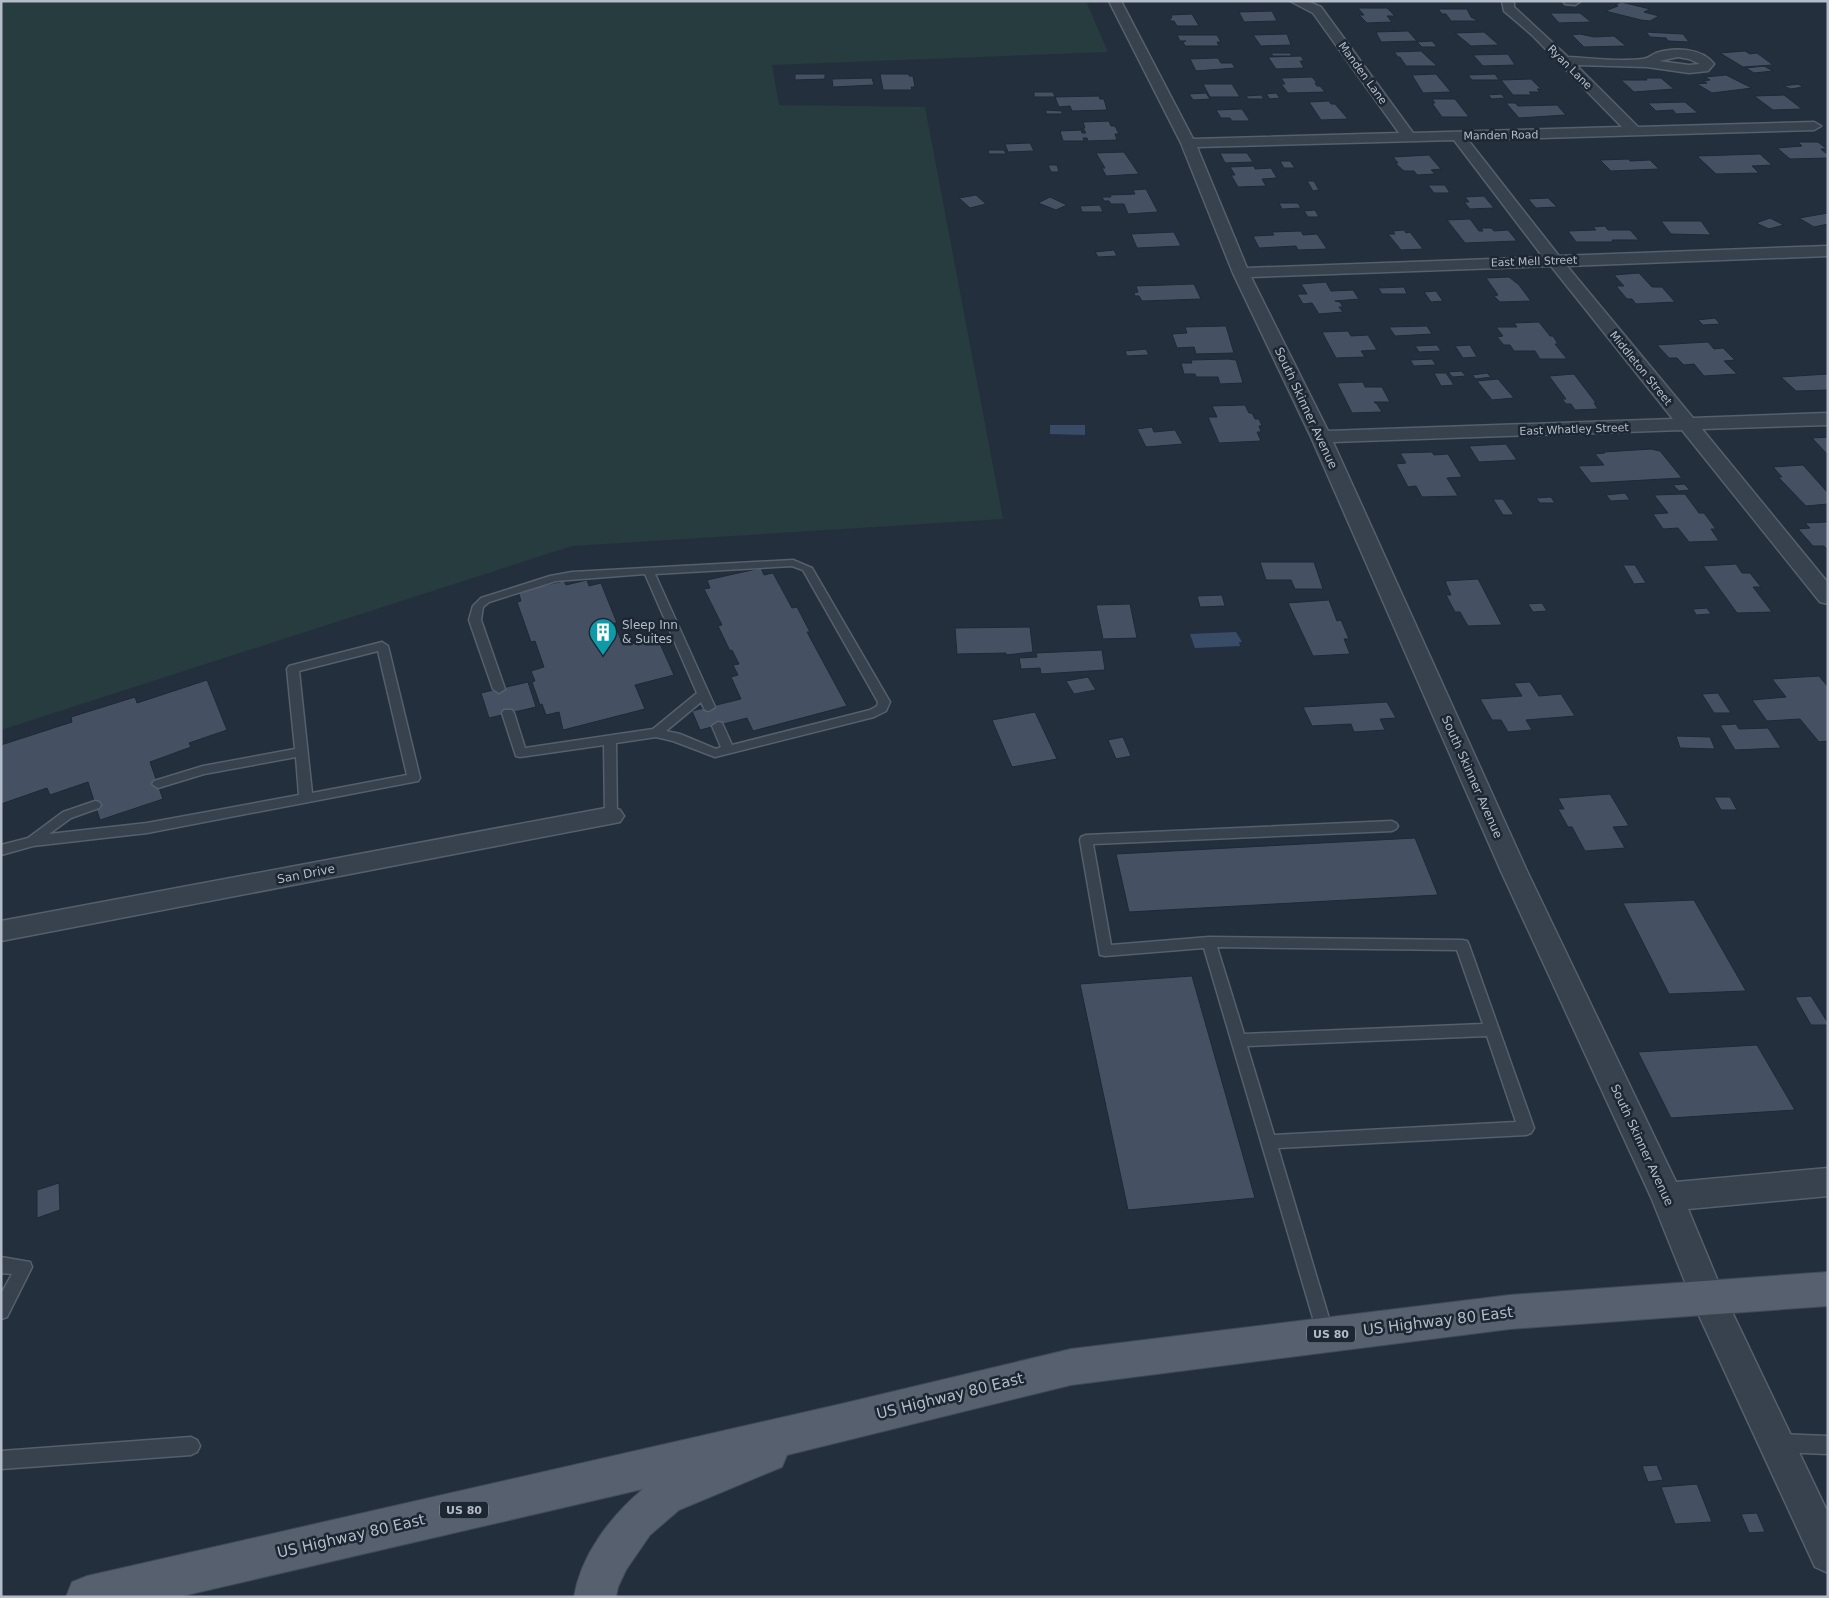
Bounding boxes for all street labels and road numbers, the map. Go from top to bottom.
street label: Manden Lane [1336,40,1390,107]
street label: Ryan Lane [1545,42,1595,92]
street label: Manden Road [1463,128,1539,143]
street label: East Mell Street [1491,253,1578,270]
street label: Middleton Street [1607,329,1675,408]
street label: South Skinner Avenue [1272,345,1340,471]
street label: East Whatley Street [1519,421,1630,438]
street label: South Skinner Avenue [1439,714,1505,840]
street label: San Drive [276,862,336,886]
street label: South Skinner Avenue [1608,1082,1676,1208]
street label: US Highway 80 East [1362,1303,1514,1339]
road number: US 80 [1307,1326,1355,1342]
street label: US Highway 80 East [875,1369,1026,1423]
road number: US 80 [440,1502,488,1518]
street label: US Highway 80 East [275,1510,427,1562]

